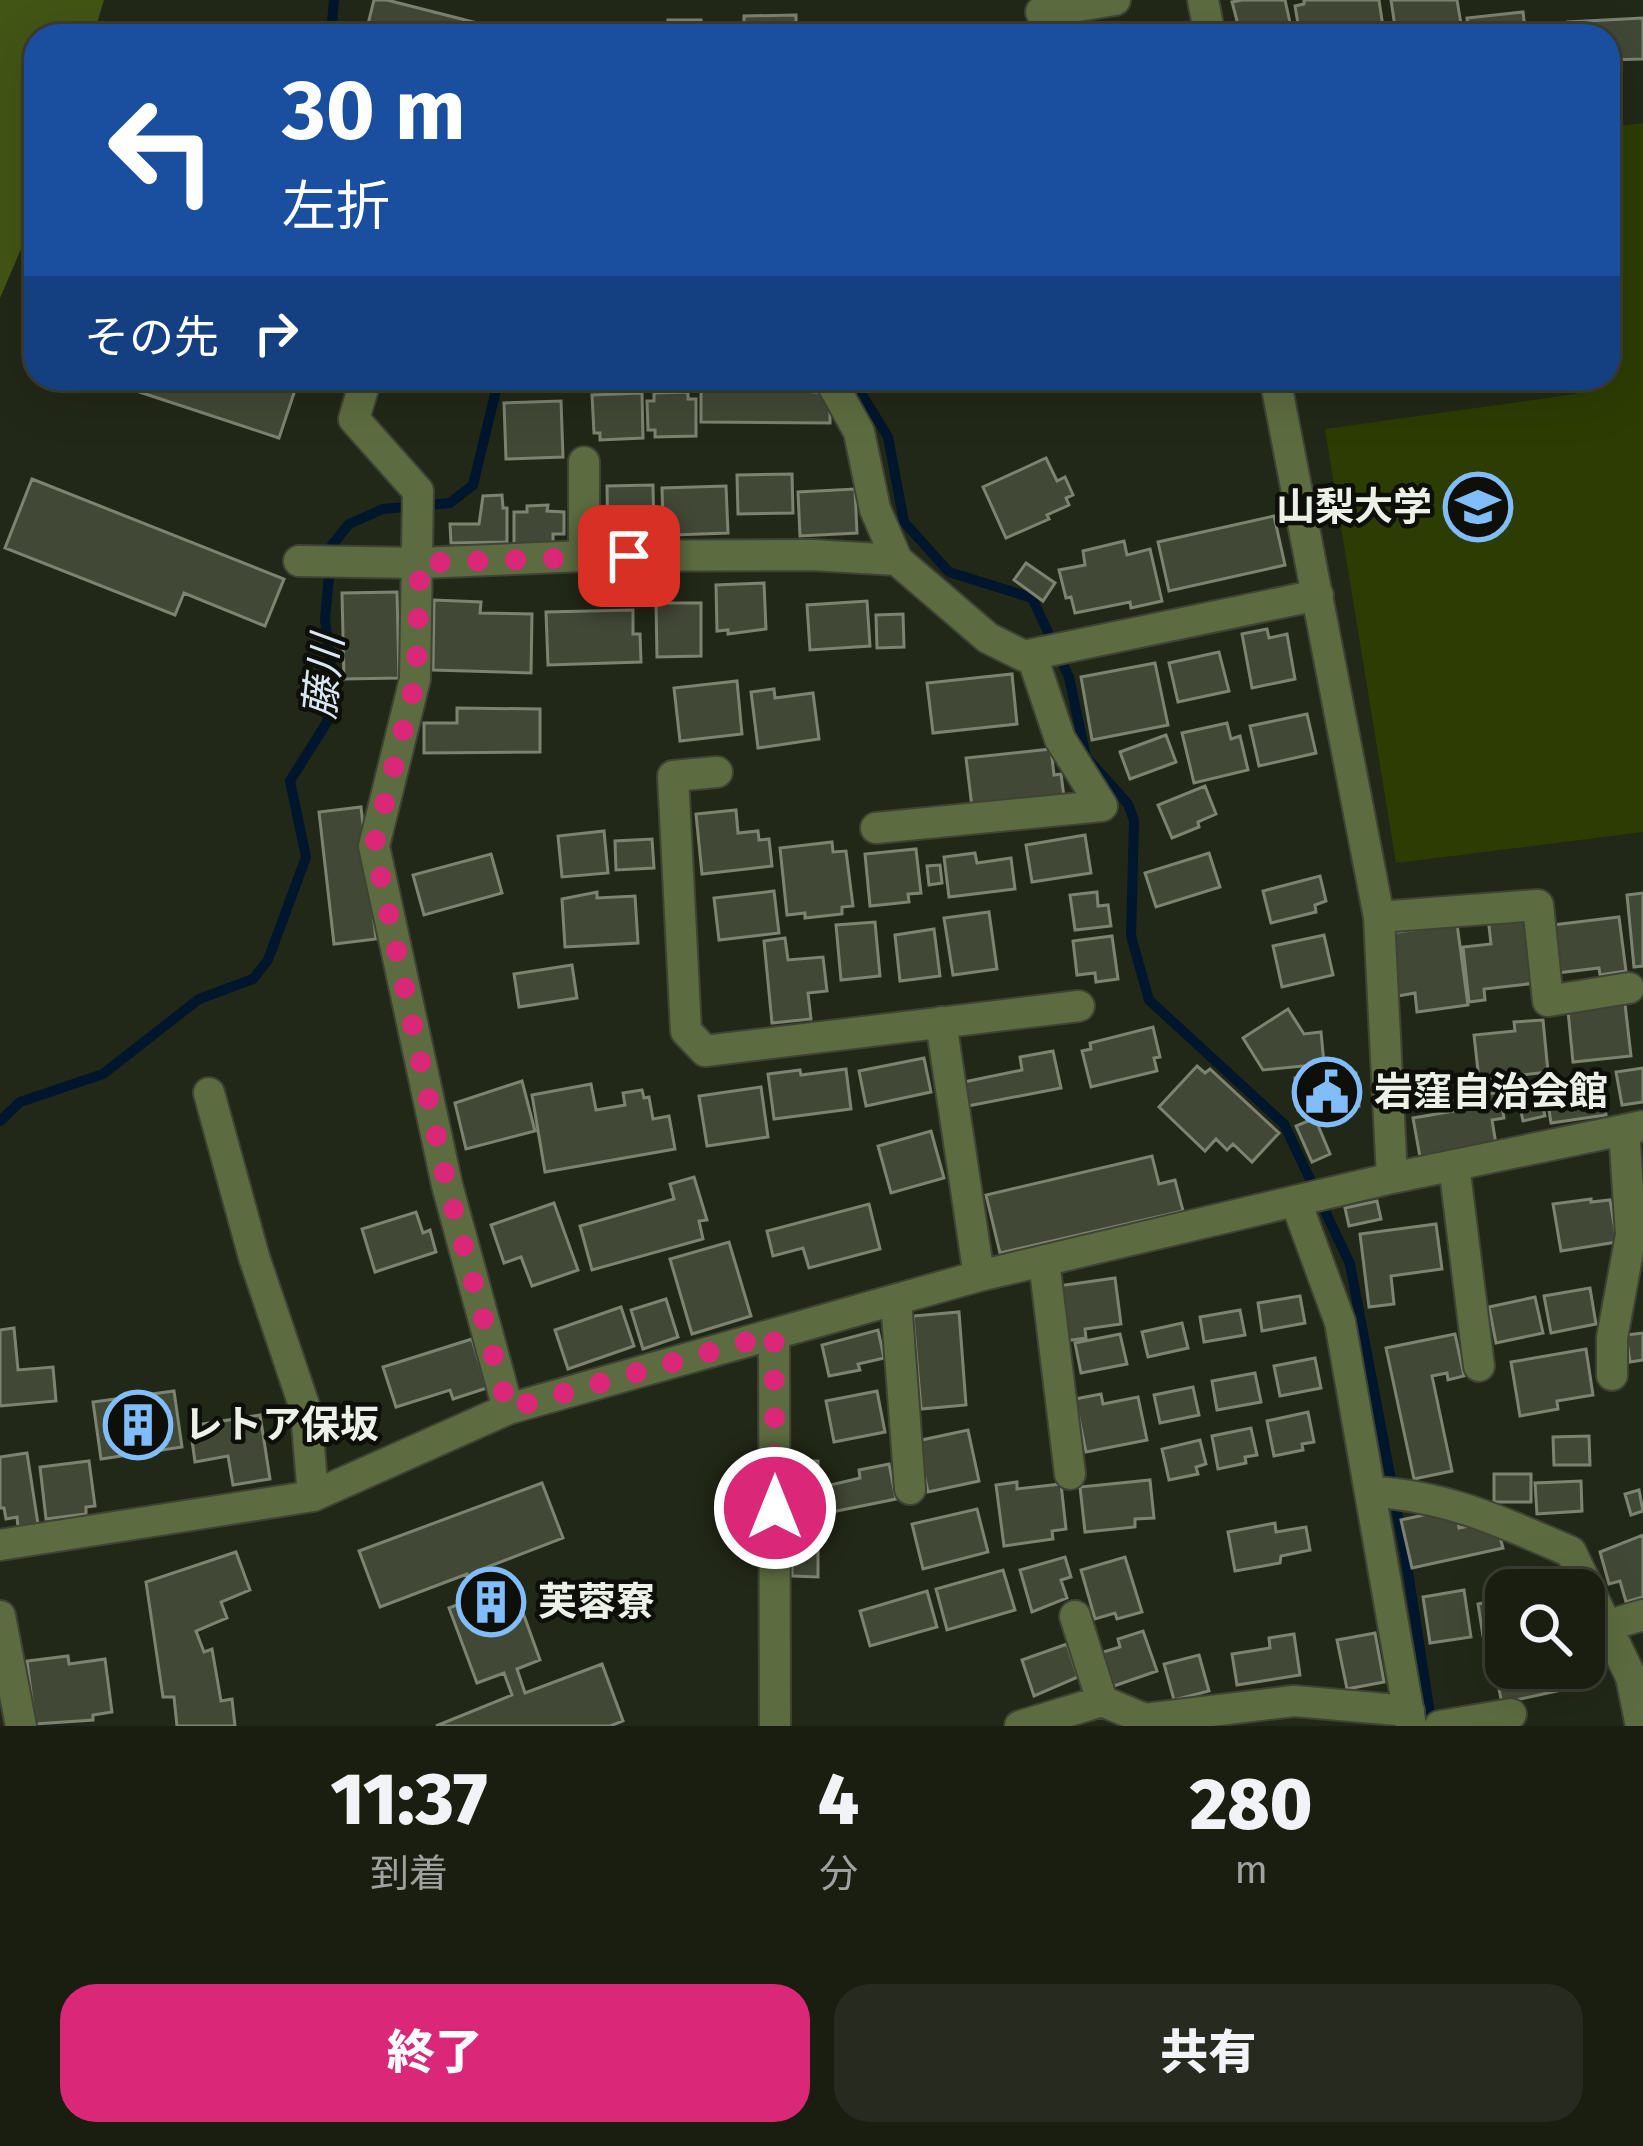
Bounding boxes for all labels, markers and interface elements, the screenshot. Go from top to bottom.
text: 30 m [282,60,466,161]
icon: left [84,72,240,228]
text: 左折 [282,175,390,239]
icon: right [243,300,309,366]
text: その先 [84,311,219,365]
school or university icon: 山梨大学 [1443,472,1513,542]
place label: 山梨大学 [1276,484,1432,530]
pin [578,505,680,607]
icon: arrive [596,523,662,589]
water label: 藤川 [295,629,354,721]
public building icon: 岩窪自治会館 [1292,1057,1362,1127]
place label: 岩窪自治会館 [1374,1069,1608,1115]
building icon: レトア保坂 [103,1390,173,1460]
place label: レトア保坂 [184,1402,379,1448]
position arrow [712,1445,838,1571]
building icon: 芙蓉寮 [456,1567,526,1637]
map controls [1485,1569,1605,1689]
button: search [1485,1569,1605,1689]
place label: 芙蓉寮 [538,1579,655,1625]
text: 11:37 [330,1757,487,1843]
text: 4 [818,1757,859,1843]
text: 280 [1190,1762,1313,1848]
text: m [1234,1847,1268,1893]
text: 到着 [370,1851,448,1897]
text: 分 [819,1851,858,1897]
button: 終了 [60,1984,810,2122]
button: 共有 [834,1984,1583,2122]

